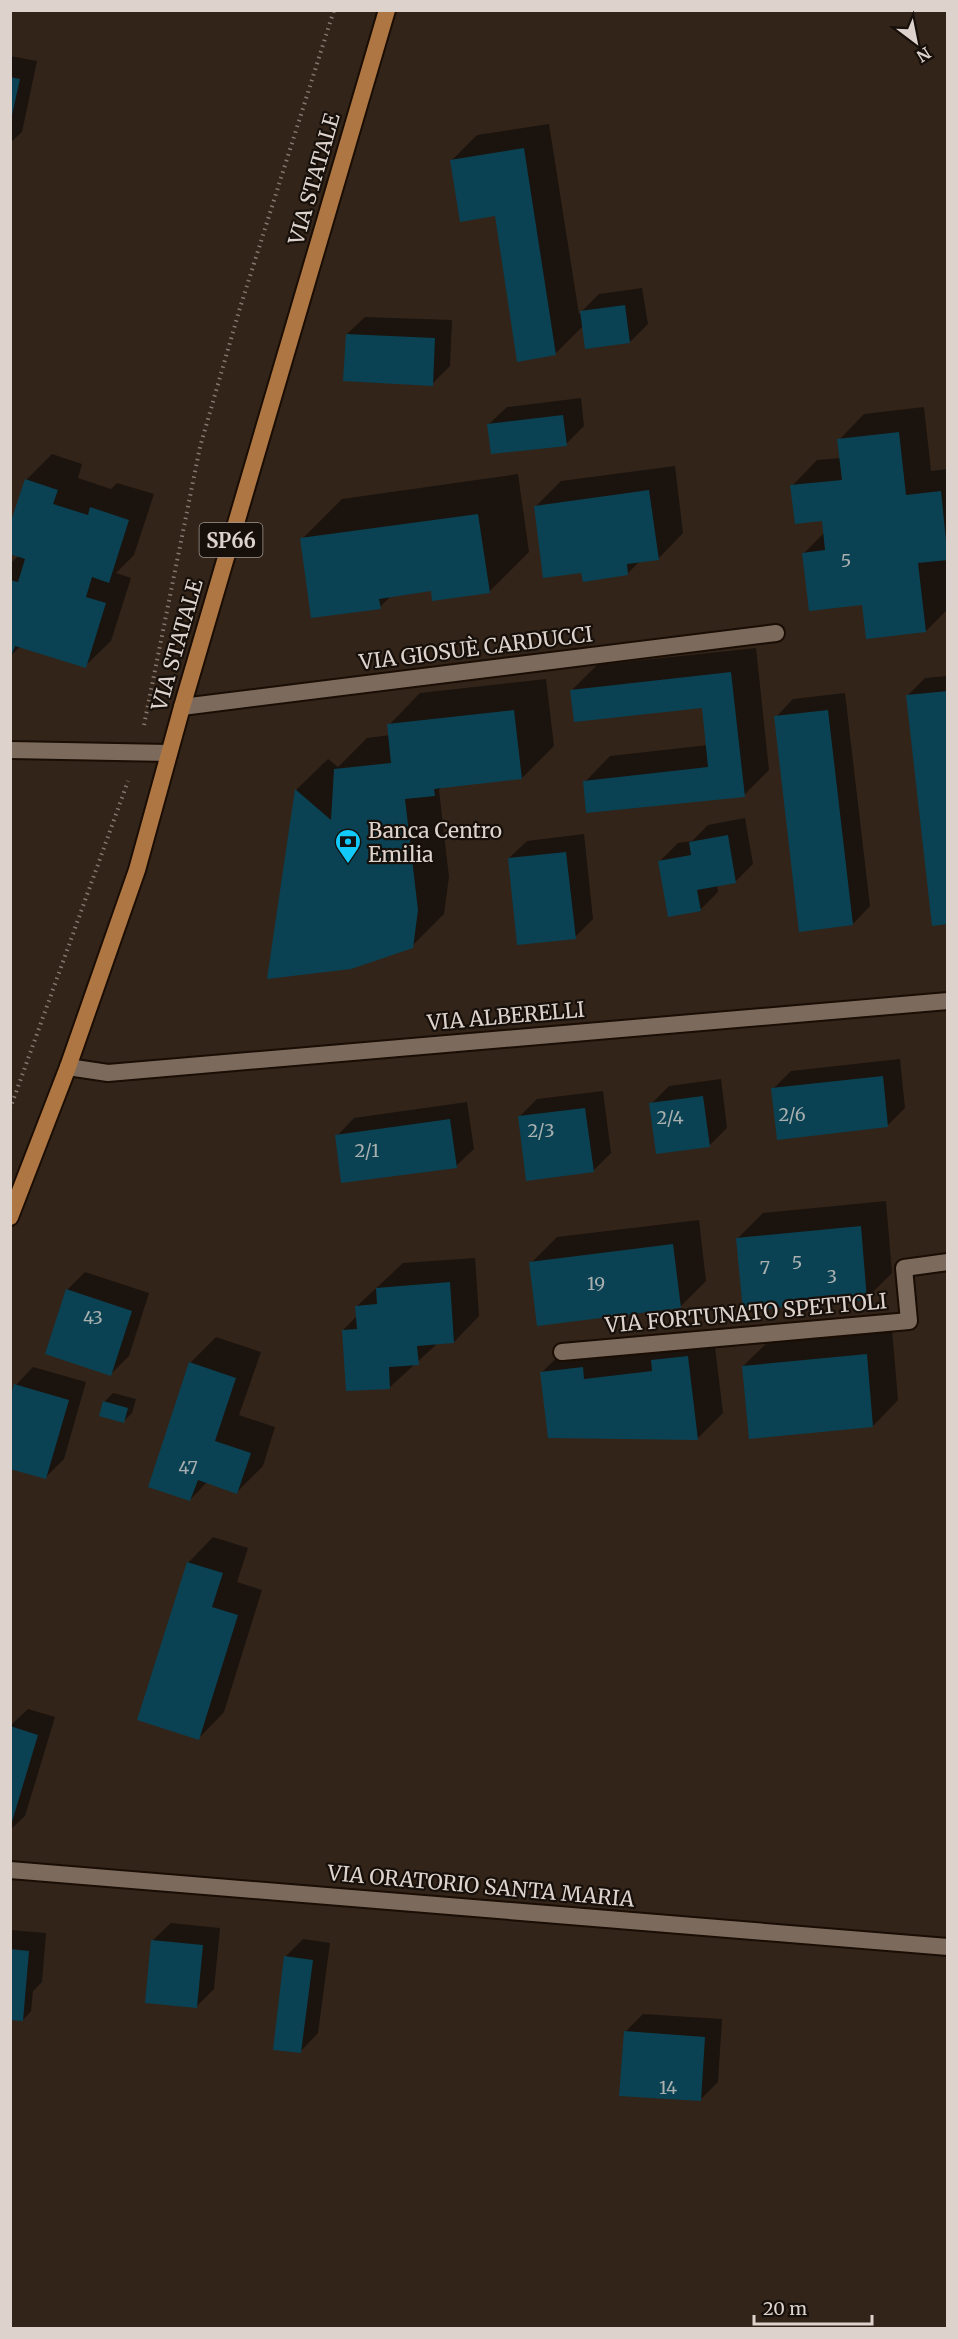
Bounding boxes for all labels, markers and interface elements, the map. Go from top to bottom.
north arrow [886,12,946,72]
text: N [913,43,935,67]
street label: VIA STATALE [282,109,346,249]
road number: SP66 [200,523,262,557]
house number: 5 [841,549,851,572]
street label: VIA STATALE [145,575,209,715]
street label: VIA GIOSUÈ CARDUCCI [357,619,594,676]
place label: Banca Centro Emilia [368,817,502,868]
bank icon: Banca Centro Emilia [333,827,363,865]
street label: VIA ALBERELLI [425,996,586,1036]
house number: 2/6 [778,1103,806,1126]
house number: 2/4 [656,1106,684,1129]
house number: 2/3 [527,1119,555,1142]
house number: 2/1 [355,1139,380,1162]
house number: 5 [792,1251,802,1274]
house number: 7 [760,1256,770,1279]
house number: 3 [827,1265,837,1288]
house number: 19 [587,1272,605,1295]
street label: VIA FORTUNATO SPETTOLI [603,1287,888,1339]
house number: 43 [83,1306,103,1329]
house number: 47 [178,1456,198,1479]
street label: VIA ORATORIO SANTA MARIA [325,1859,636,1913]
house number: 14 [659,2076,677,2099]
scale bar [754,2288,872,2326]
text: 20 m [763,2297,807,2320]

